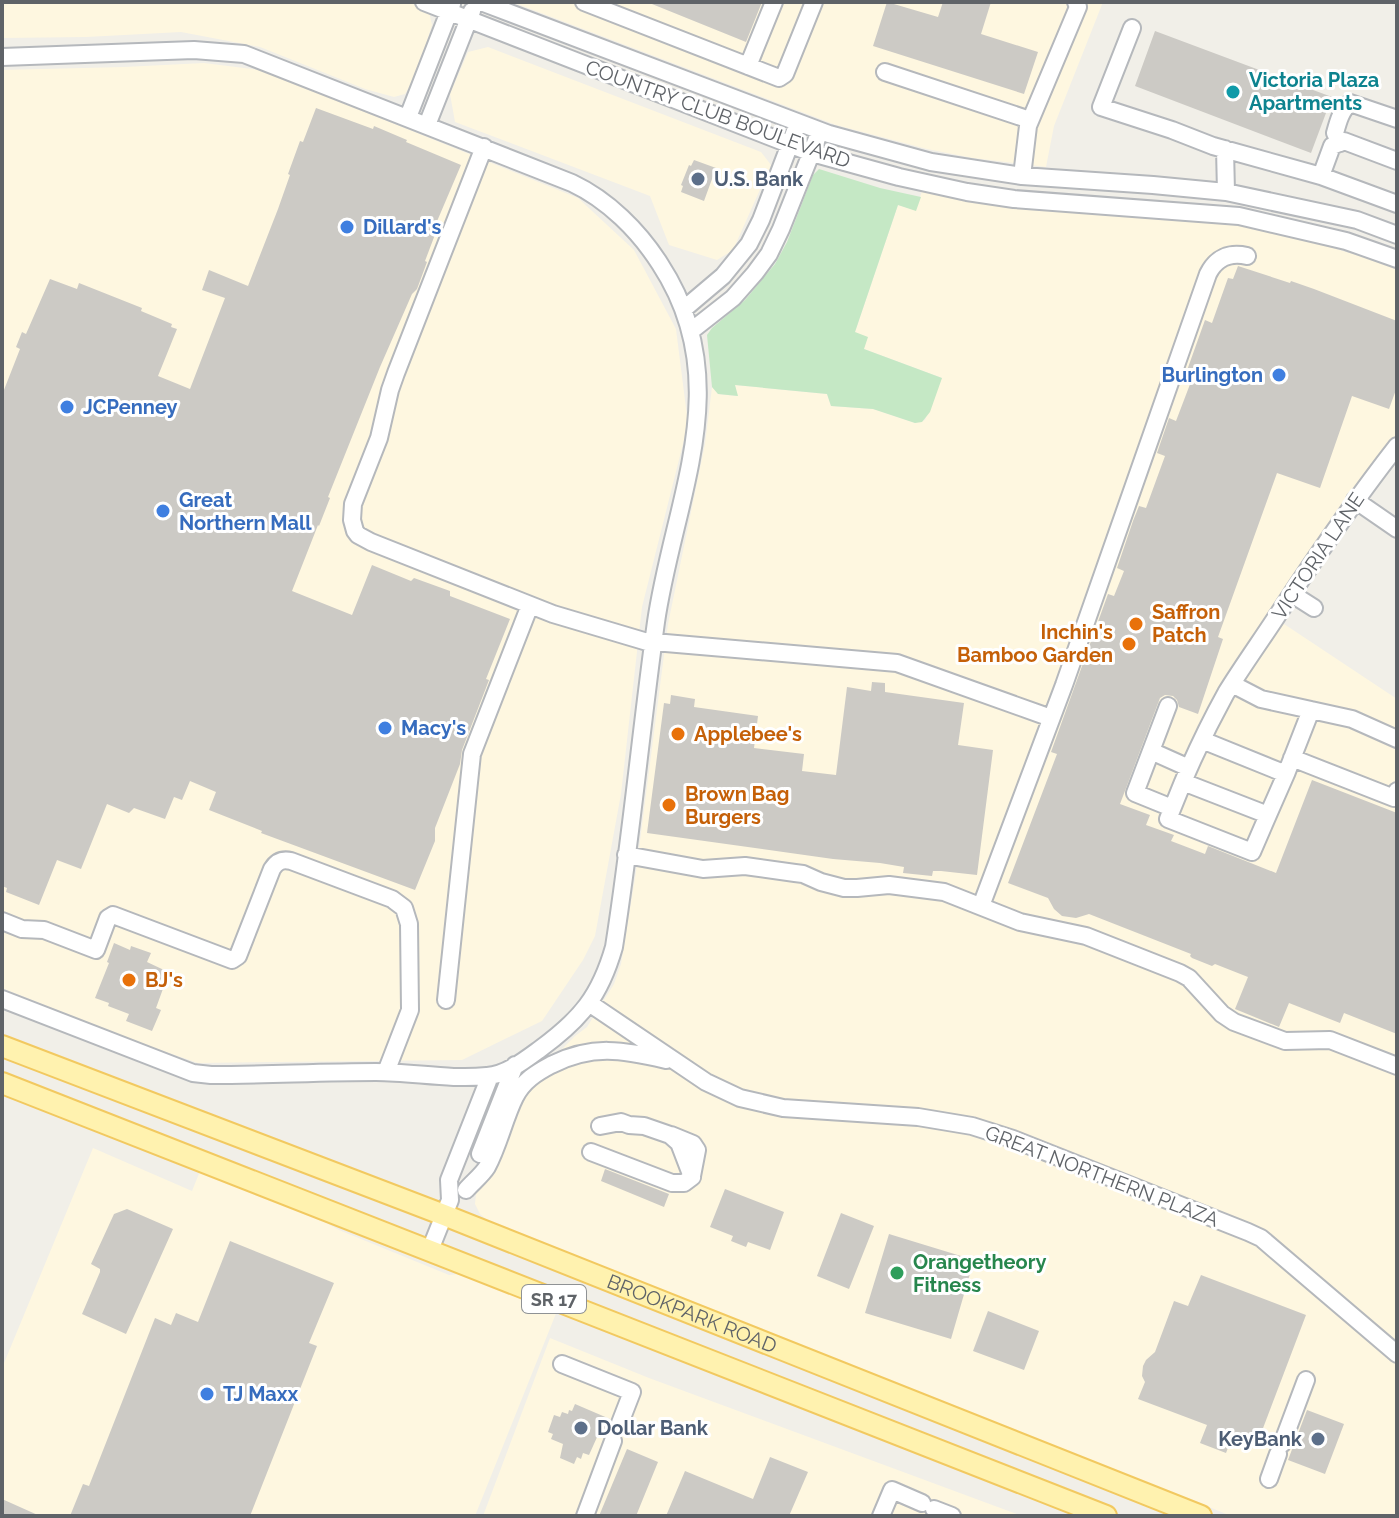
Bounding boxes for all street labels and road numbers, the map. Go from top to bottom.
street label: COUNTRY CLUB BOULEVARD [582,55,854,173]
street label: VICTORIA LANE [1267,488,1369,624]
street label: GREAT NORTHERN PLAZA [982,1120,1223,1232]
street label: BROOKPARK ROAD [604,1269,780,1358]
road number: SR 17 [522,1285,586,1313]

